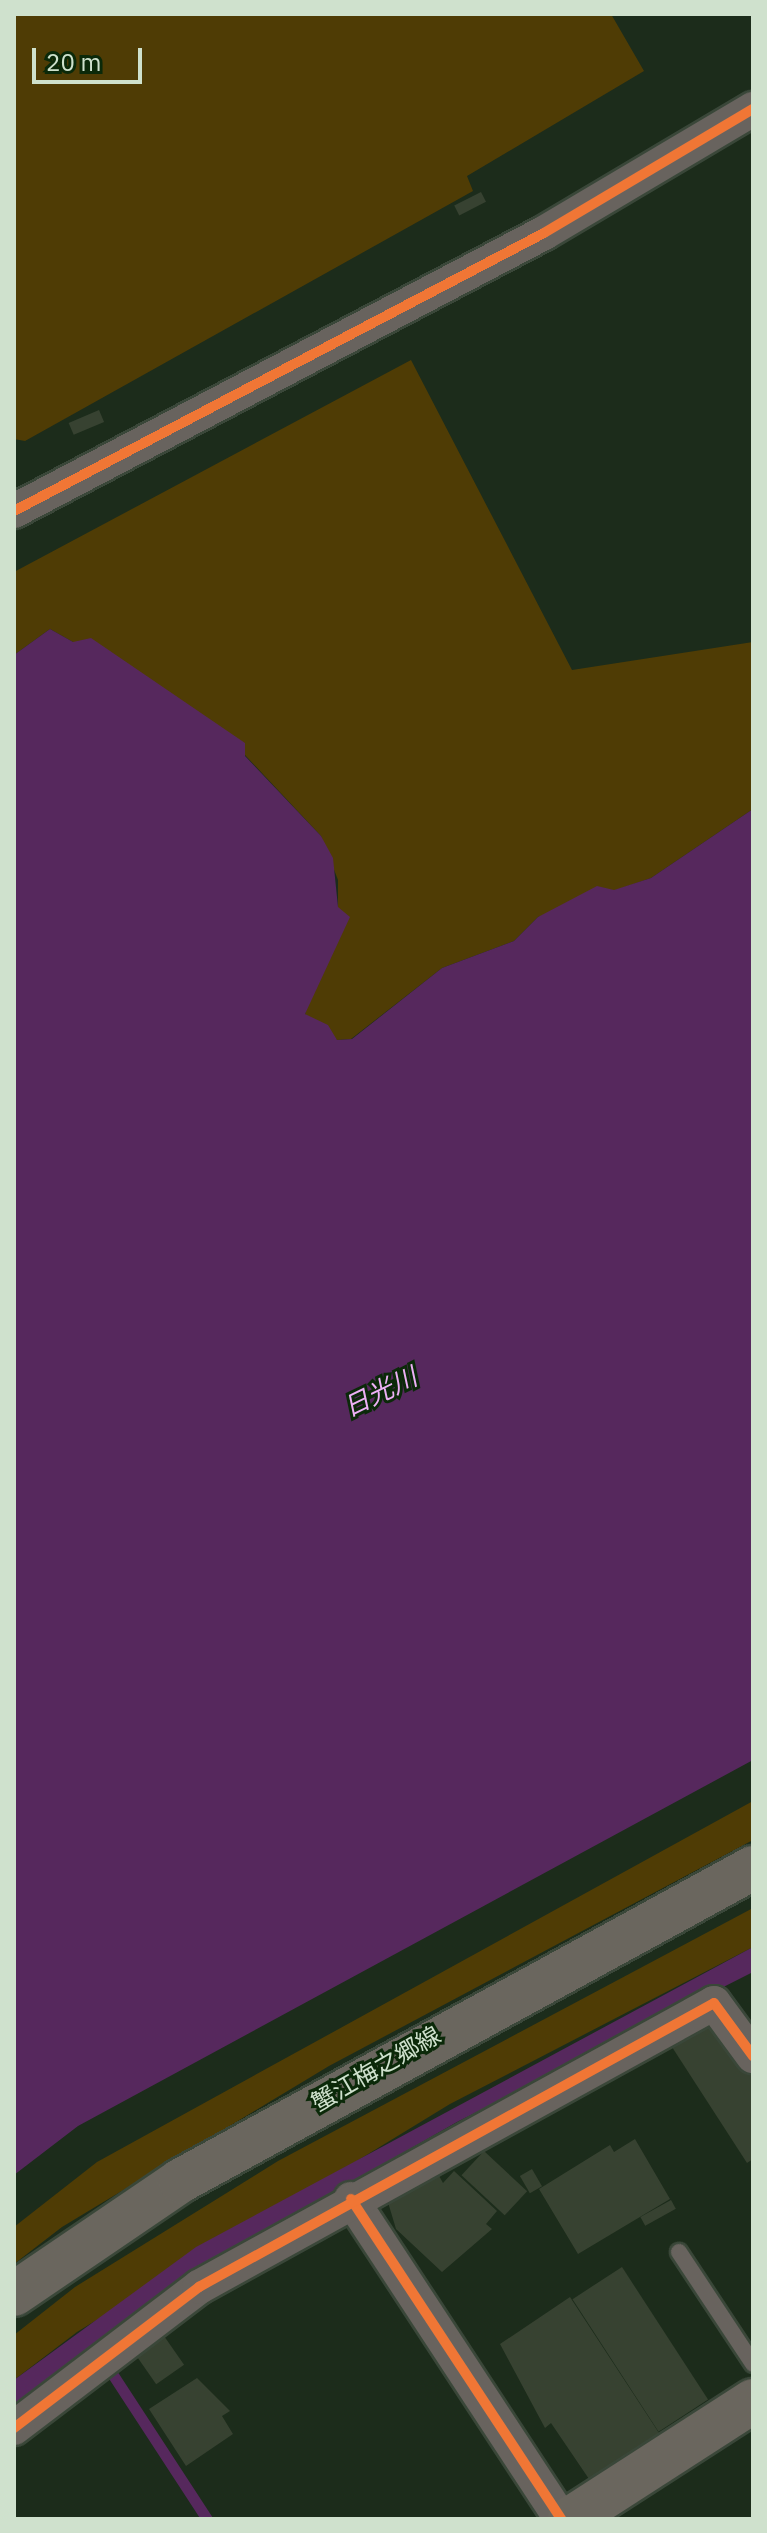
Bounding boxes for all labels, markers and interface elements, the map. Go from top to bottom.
scale bar [36,32,146,82]
text: 20 m [46,46,101,78]
water label: 日光川 [338,1361,422,1423]
street label: 蟹江梅之郷線 [306,2021,446,2117]

